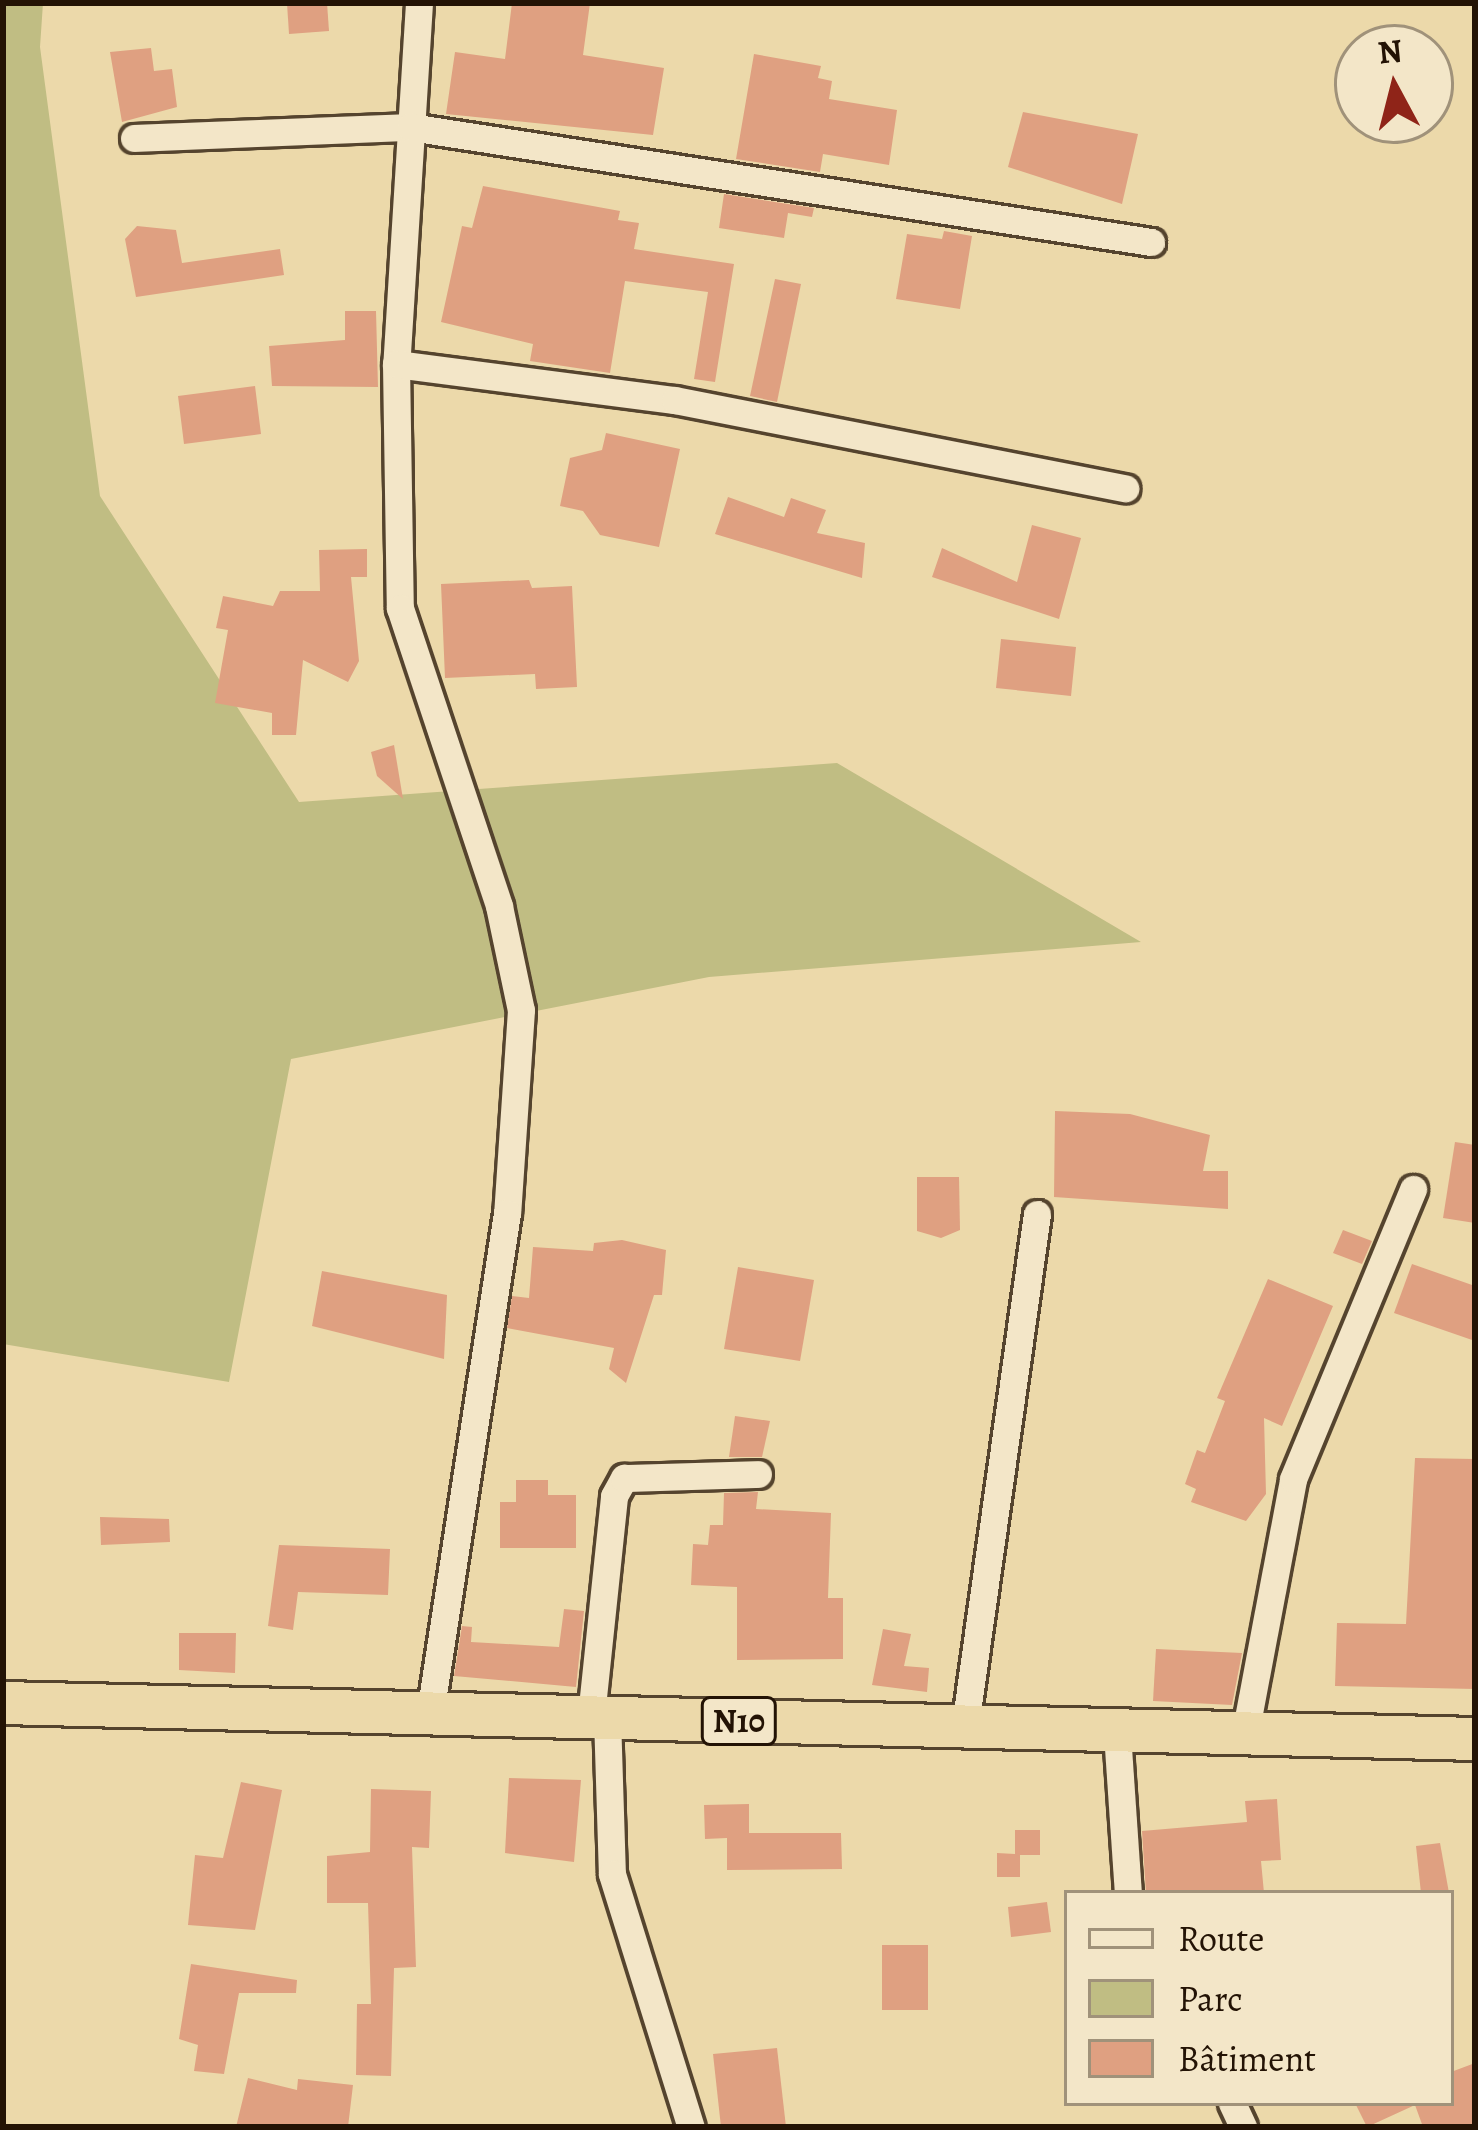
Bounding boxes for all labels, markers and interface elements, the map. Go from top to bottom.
north arrow [1334,24,1454,144]
text: N [1375,27,1405,75]
road number: N10 [700,1694,778,1748]
legend [1064,1890,1454,2106]
text: Route [1178,1914,1264,1963]
text: Parc [1178,1974,1243,2023]
text: Bâtiment [1178,2034,1316,2083]

